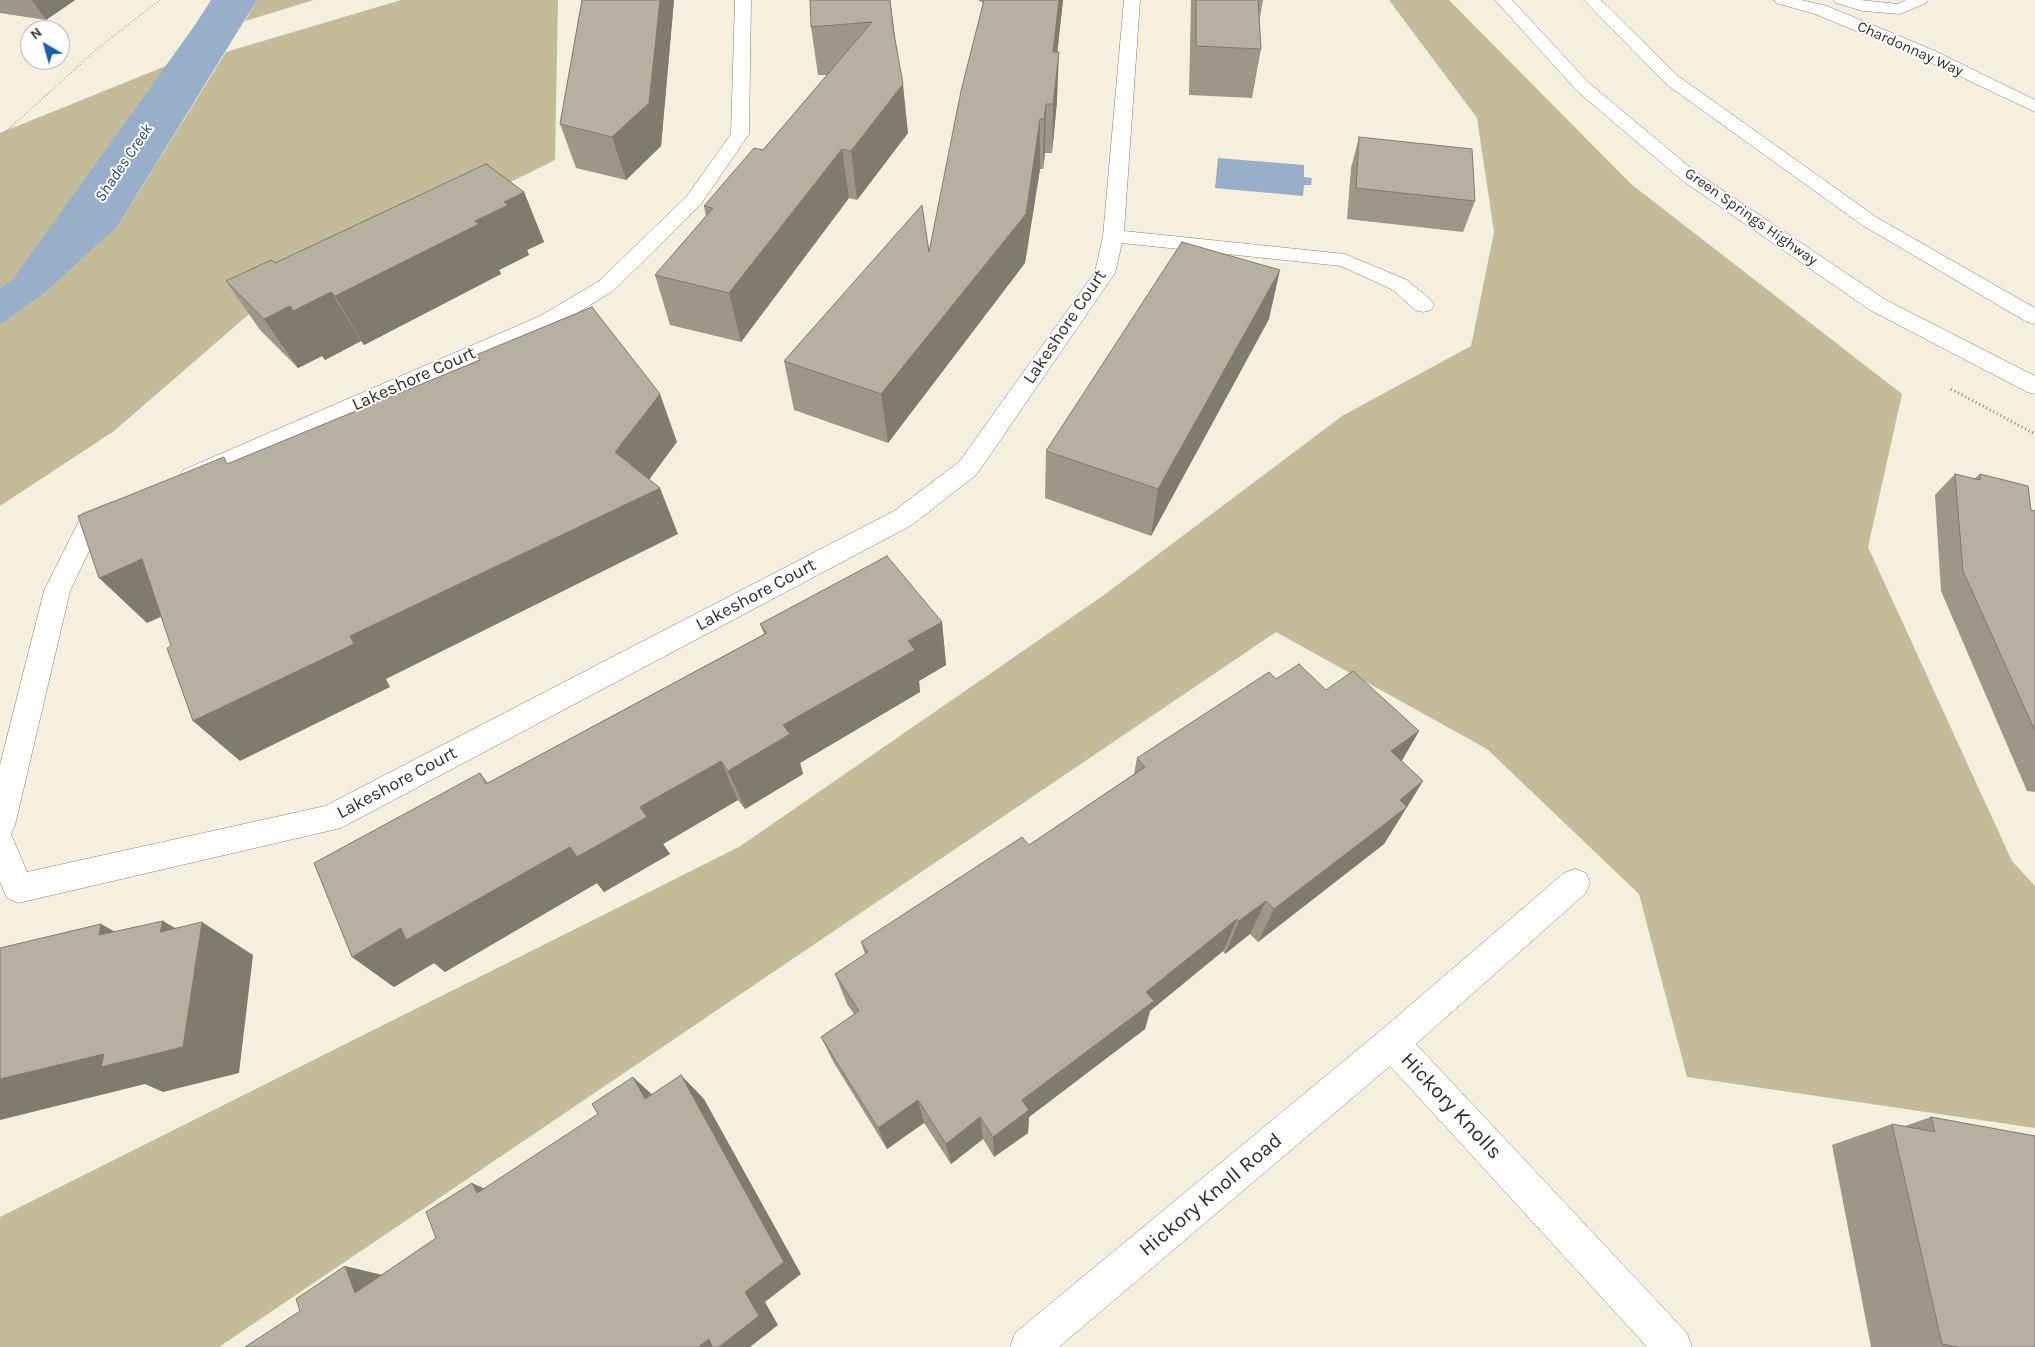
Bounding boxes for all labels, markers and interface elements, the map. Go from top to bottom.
street label: Chardonnay Way [1854,18,1966,80]
north arrow [20,20,70,70]
text: N [27,24,45,43]
water label: Shades Creek [91,120,157,206]
street label: Green Springs Highway [1681,164,1821,270]
street label: Lakeshore Court [1019,266,1111,388]
street label: Lakeshore Court [349,342,479,416]
street label: Lakeshore Court [692,554,820,636]
street label: Lakeshore Court [333,742,461,824]
street label: Hickory Knolls [1395,1047,1507,1165]
street label: Hickory Knoll Road [1134,1128,1288,1262]

